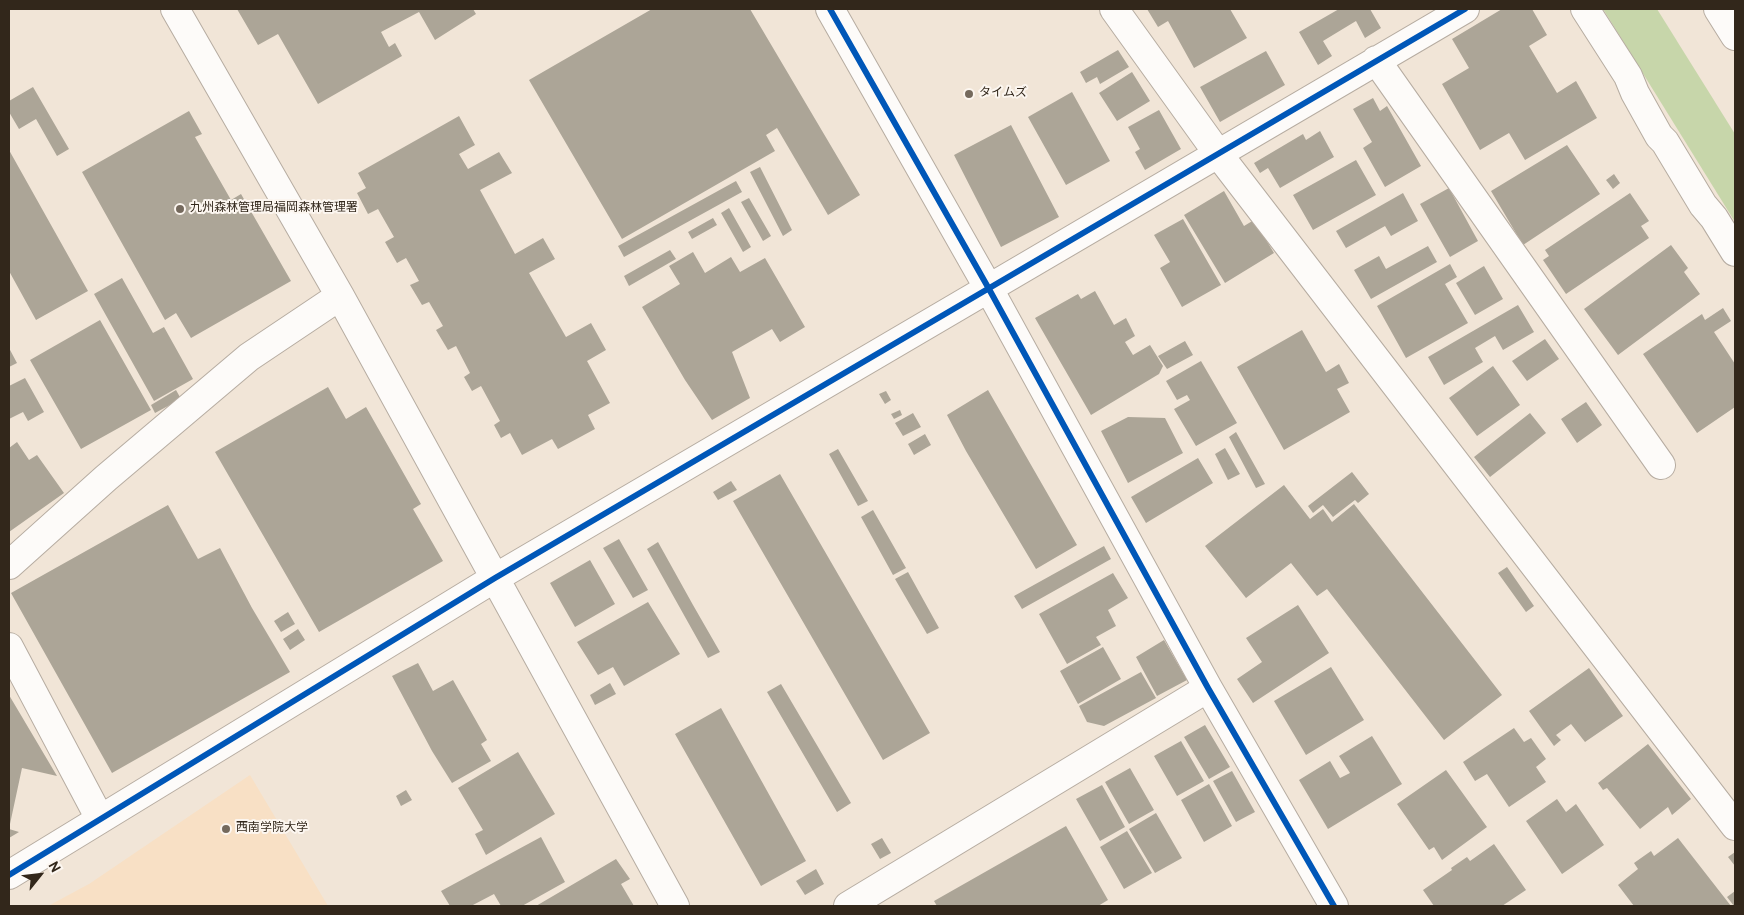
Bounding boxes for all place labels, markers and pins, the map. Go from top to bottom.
place label: タイムズ [979,87,1027,101]
marker: タイムズ [963,88,975,100]
place label: 九州森林管理局福岡森林管理署 [190,202,358,216]
marker: 九州森林管理局福岡森林管理署 [174,203,186,215]
place label: 西南学院大学 [236,822,308,836]
marker: 西南学院大学 [220,823,232,835]

